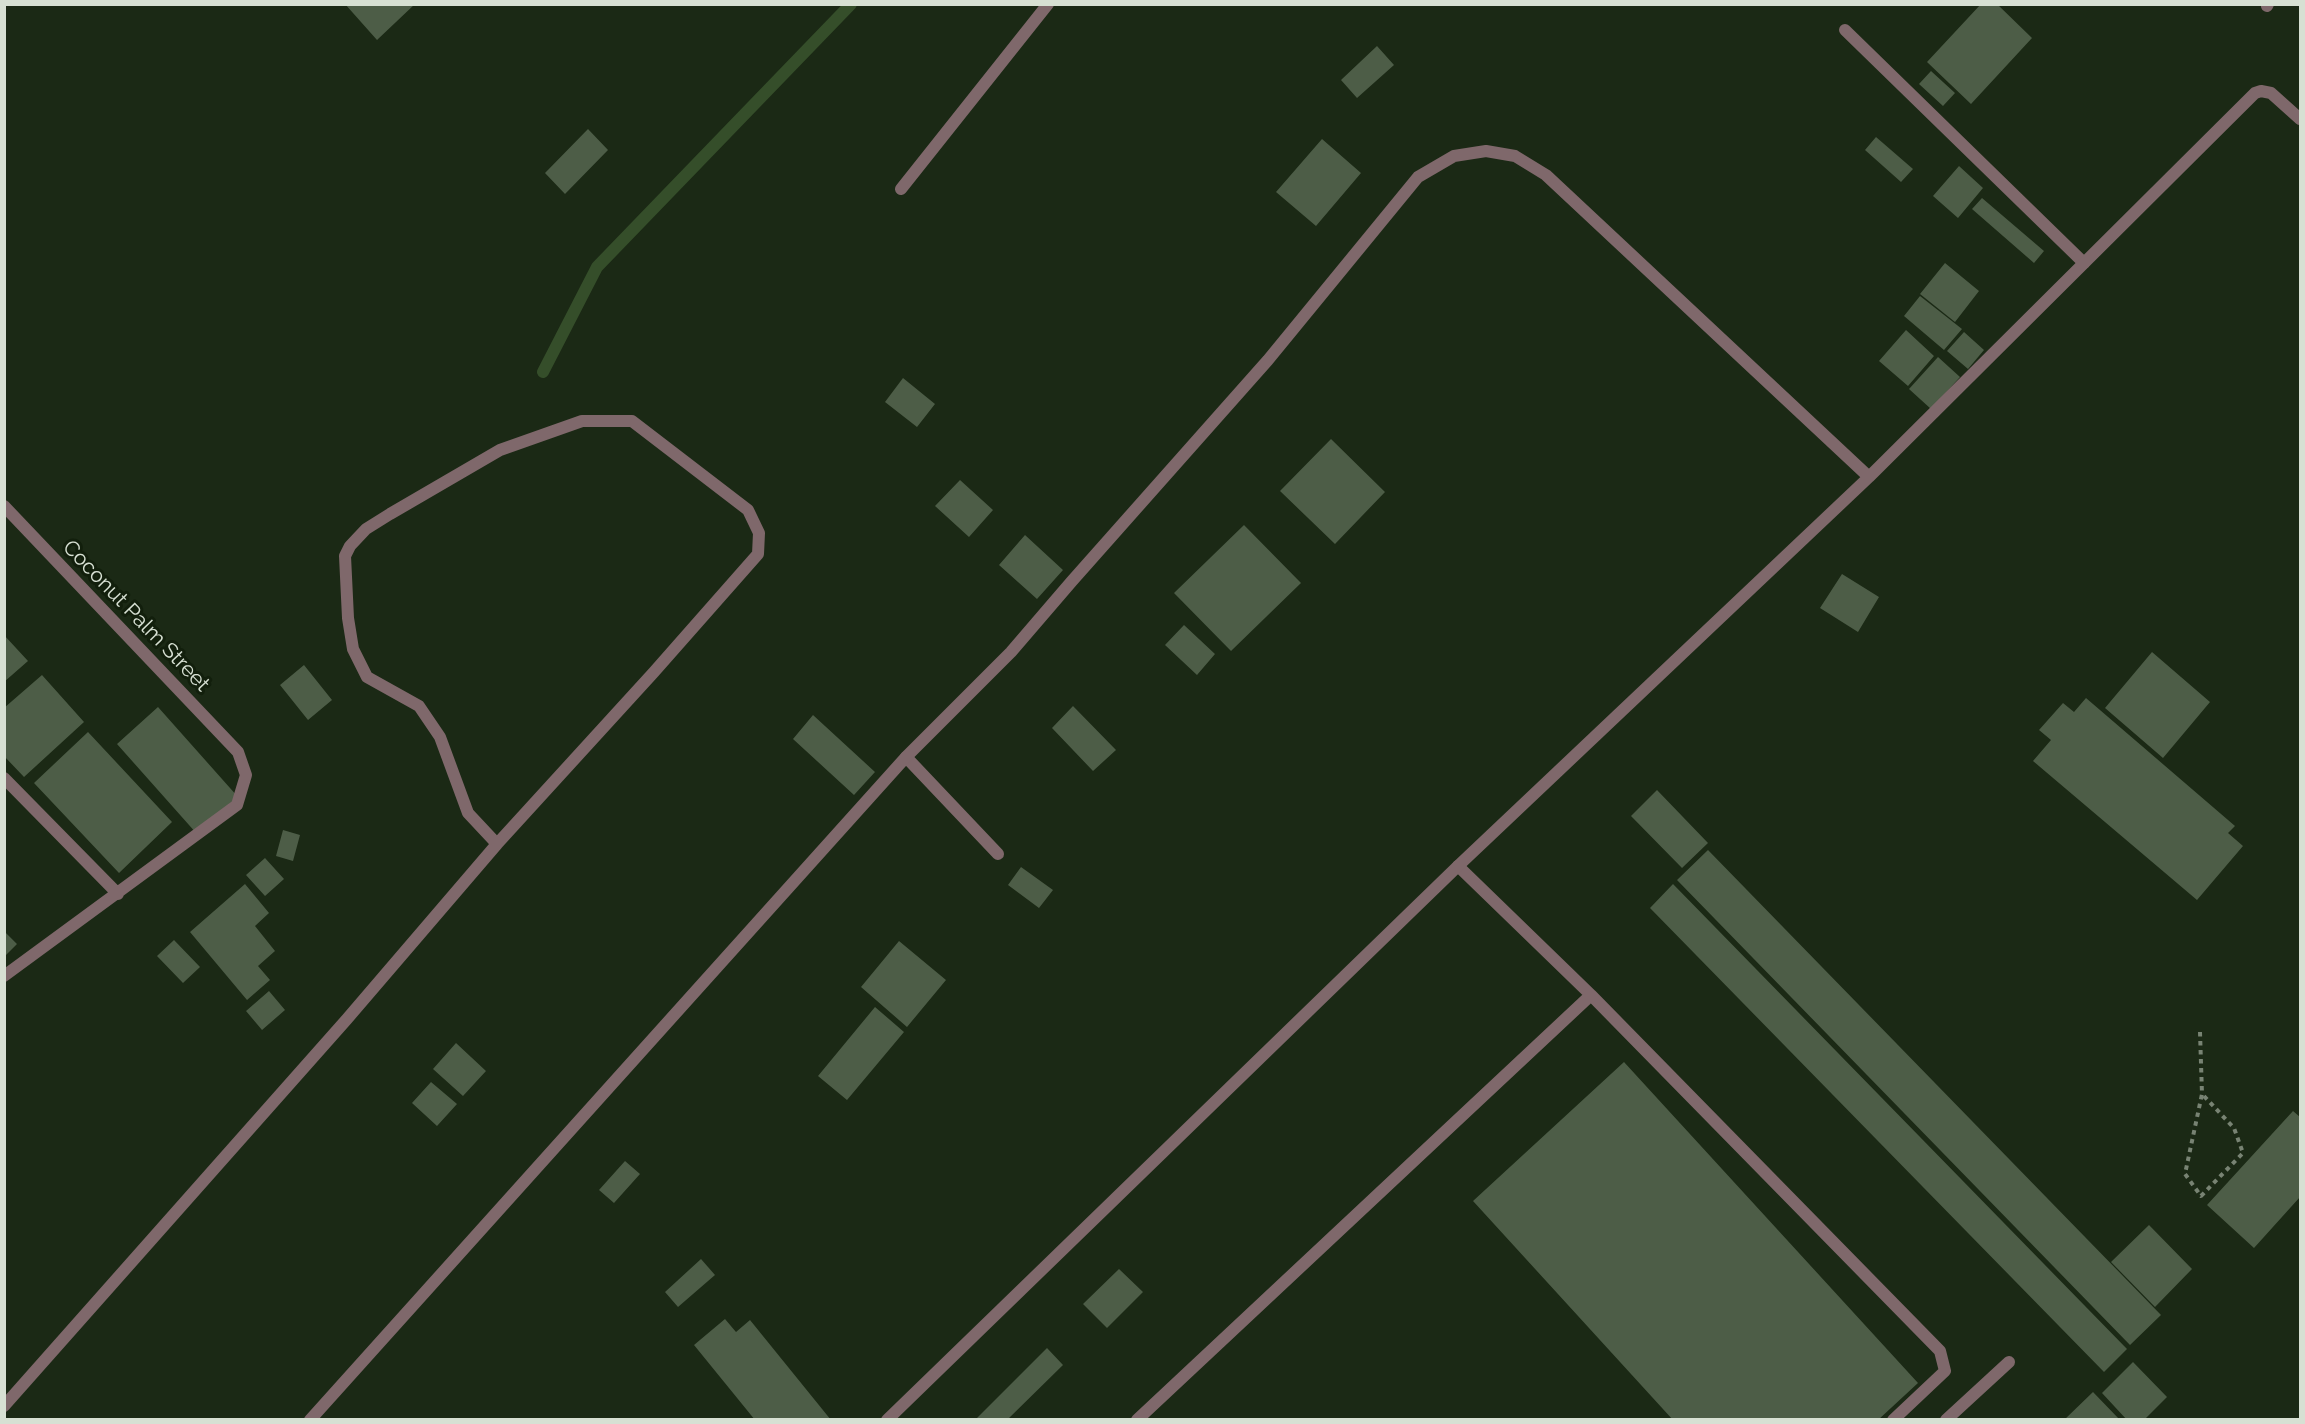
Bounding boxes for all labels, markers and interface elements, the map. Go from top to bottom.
street label: Coconut Palm Street [57,535,215,697]

